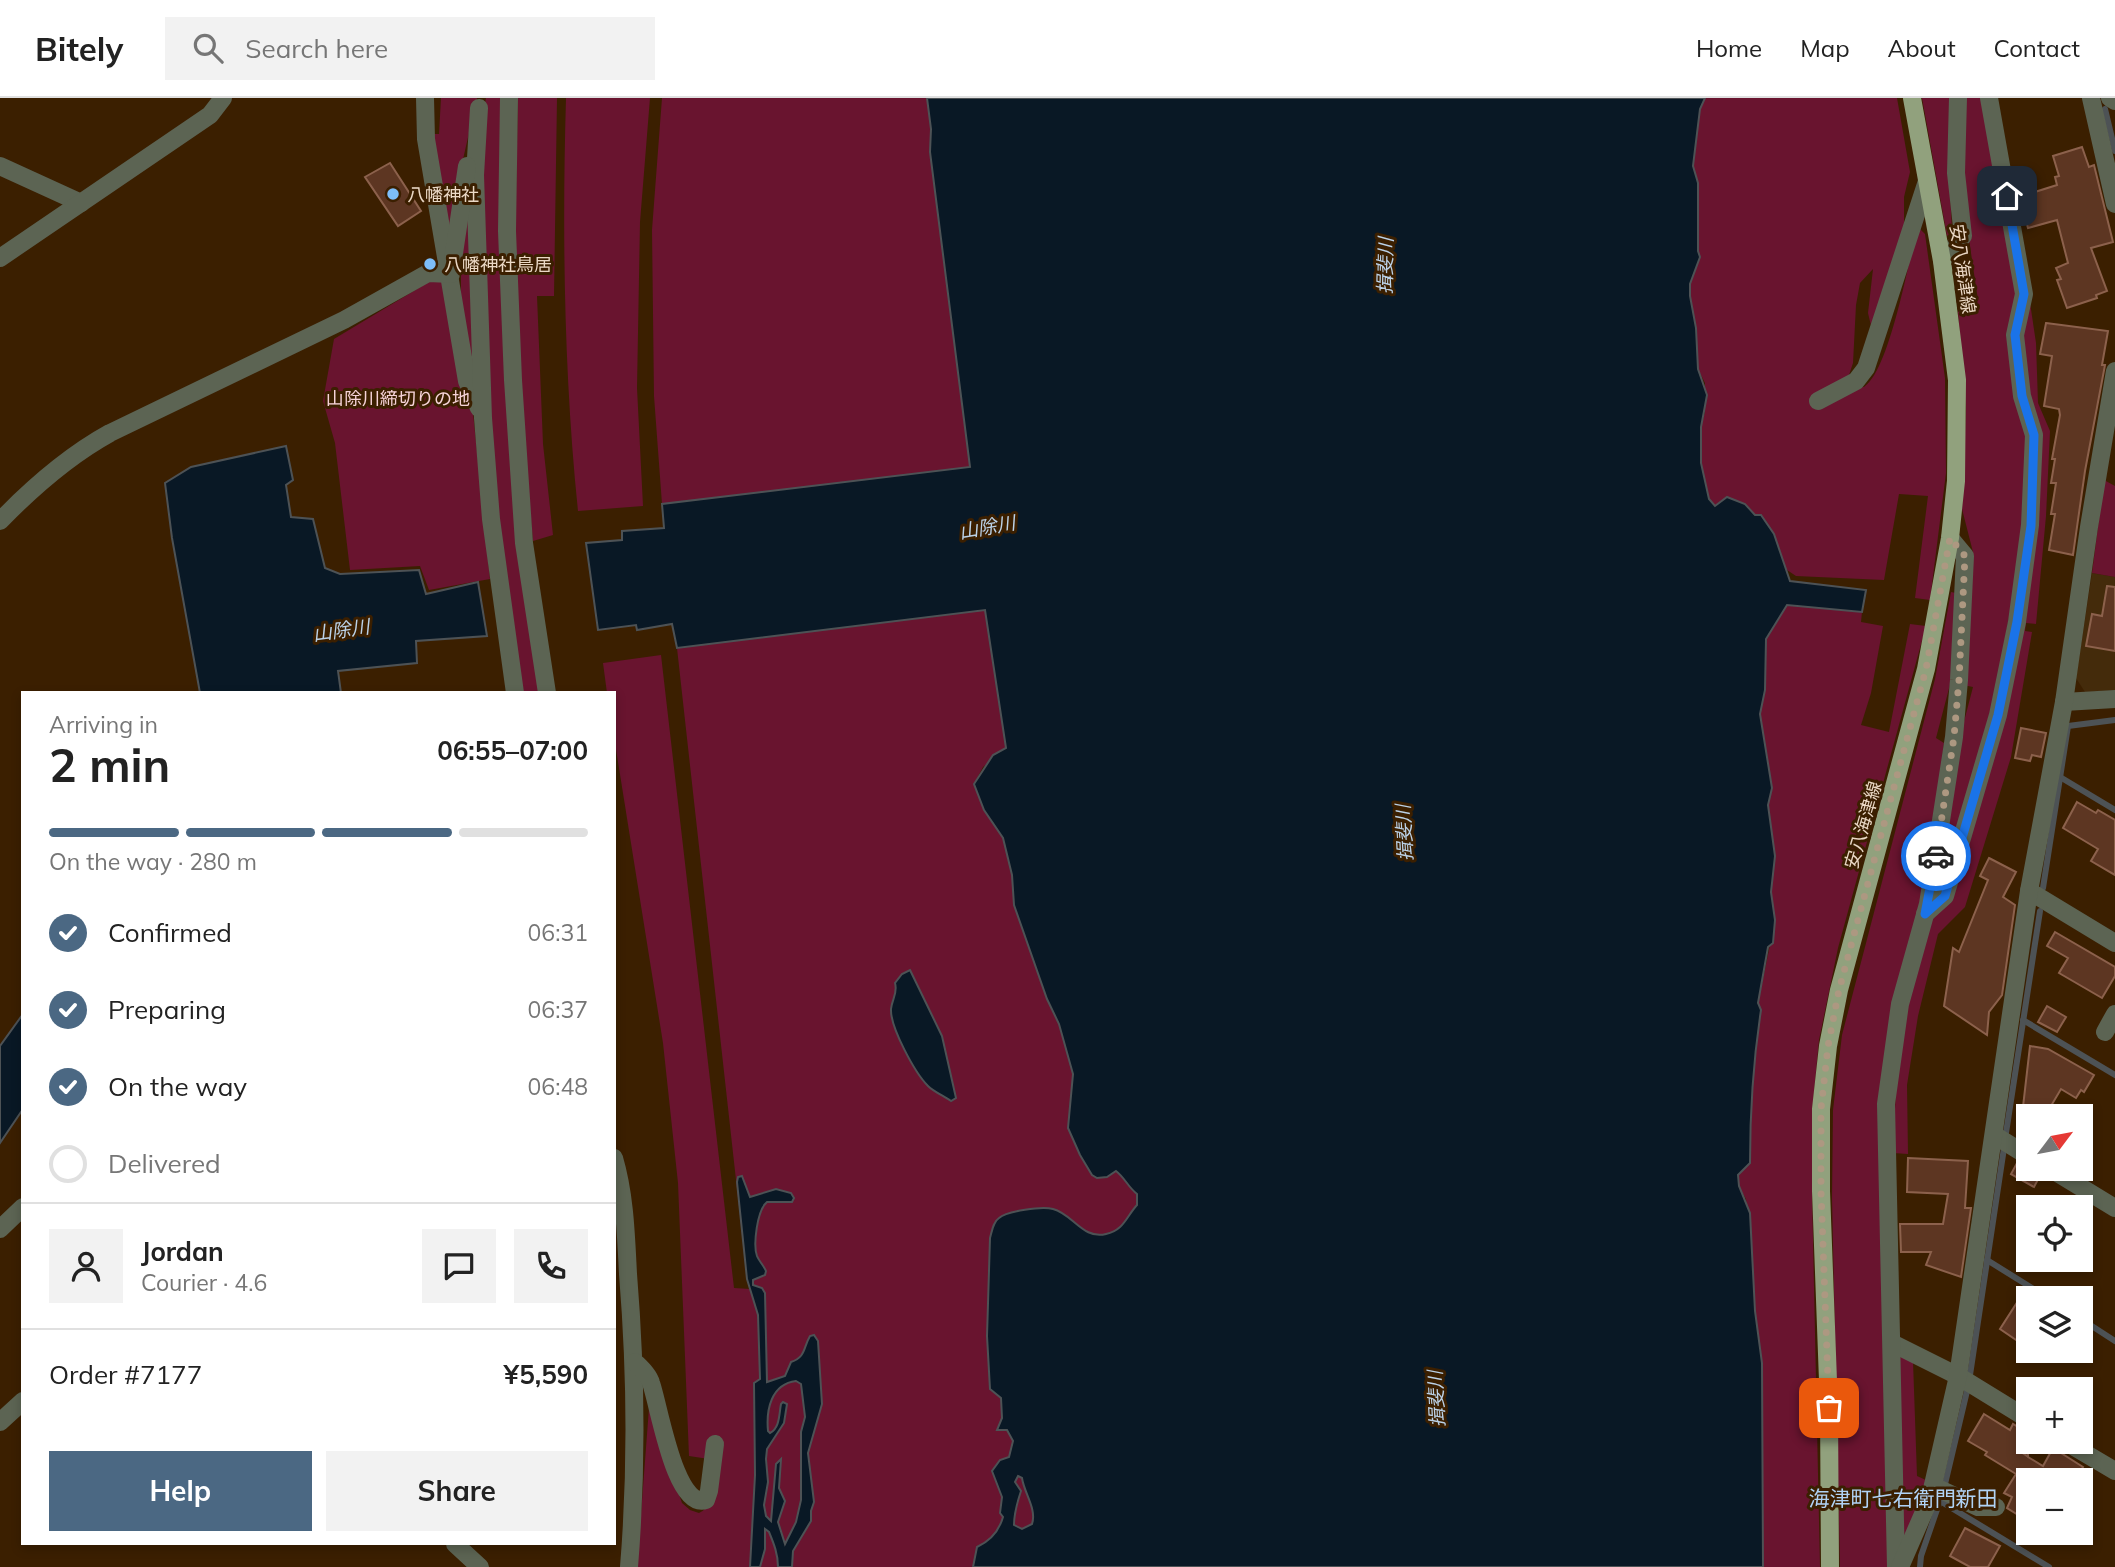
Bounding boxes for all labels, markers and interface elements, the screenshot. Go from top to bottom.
search box [165,17,655,80]
text: Bitely [35,28,123,69]
icon: search [189,29,227,67]
text: Search here [245,32,388,65]
text: Home [1696,33,1762,63]
text: Map [1800,33,1850,63]
text: About [1888,33,1956,63]
text: Contact [1994,33,2080,63]
pin [1977,166,2037,226]
icon: home [1988,177,2026,215]
place label: 八幡神社 [407,183,479,206]
marker: 八幡神社 [385,186,401,202]
street label: 安八海津線 [1945,223,1981,315]
water label: 揖斐川 [1373,235,1398,295]
place label: 八幡神社鳥居 [444,253,552,276]
marker: 八幡神社鳥居 [422,256,438,272]
park label: 山除川締切りの地 [326,387,470,410]
water label: 山除川 [957,510,1019,544]
water label: 山除川 [311,614,373,646]
text: Arriving in [49,710,158,739]
text: 06:55–07:00 [437,734,588,767]
text: 2 min [49,736,170,794]
street label: 安八海津線 [1840,779,1886,871]
water label: 揖斐川 [1390,802,1417,862]
courier [1901,821,1971,891]
icon: car [1917,837,1955,875]
text: On the way · 280 m [49,847,257,876]
icon: check [49,914,87,952]
text: Confirmed [108,916,232,949]
text: 06:31 [528,918,588,947]
icon: check [49,991,87,1029]
text: Preparing [108,993,226,1026]
text: 06:37 [528,995,588,1024]
icon: check [49,1068,87,1106]
text: On the way [108,1070,247,1103]
text: 06:48 [528,1072,588,1101]
north arrow [2016,1104,2093,1181]
map controls [2016,1104,2093,1545]
text: Delivered [108,1147,221,1180]
button: locate [2016,1195,2093,1272]
button: person [49,1229,123,1303]
button: chat [422,1229,496,1303]
button: phone [514,1229,588,1303]
text: Jordan [141,1235,224,1268]
text: Courier · 4.6 [141,1268,267,1297]
button: layers [2016,1286,2093,1363]
text: Order #7177 [49,1358,202,1391]
text: ¥5,590 [504,1358,588,1391]
water label: 揖斐川 [1422,1368,1449,1428]
button: + [2016,1377,2093,1454]
pin [1799,1378,1859,1438]
icon: bag [1810,1389,1848,1427]
button: Help [49,1451,312,1531]
button: Share [326,1451,588,1531]
button: − [2016,1468,2093,1545]
district label: 海津町七右衛門新田 [1809,1485,1998,1511]

